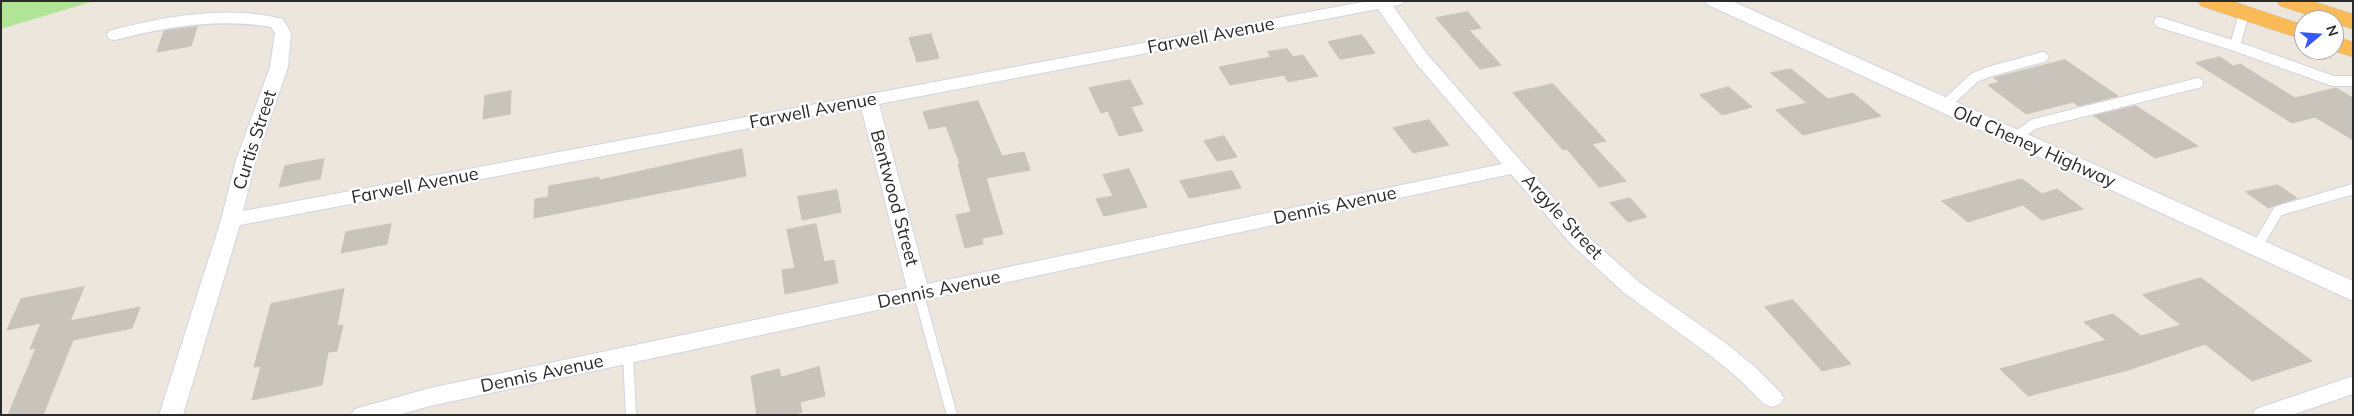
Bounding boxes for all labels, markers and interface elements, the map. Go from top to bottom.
north arrow [2294,10,2344,60]
street label: Farwell Avenue [1146,13,1276,59]
text: N [2322,23,2343,38]
street label: Curtis Street [229,87,281,193]
street label: Farwell Avenue [748,88,878,134]
street label: Old Cheney Highway [1949,101,2119,193]
street label: Bentwood Street [865,127,923,269]
street label: Farwell Avenue [350,163,480,209]
street label: Argyle Street [1517,170,1607,264]
street label: Dennis Avenue [1272,182,1398,230]
street label: Dennis Avenue [876,266,1002,314]
street label: Dennis Avenue [479,350,605,398]

